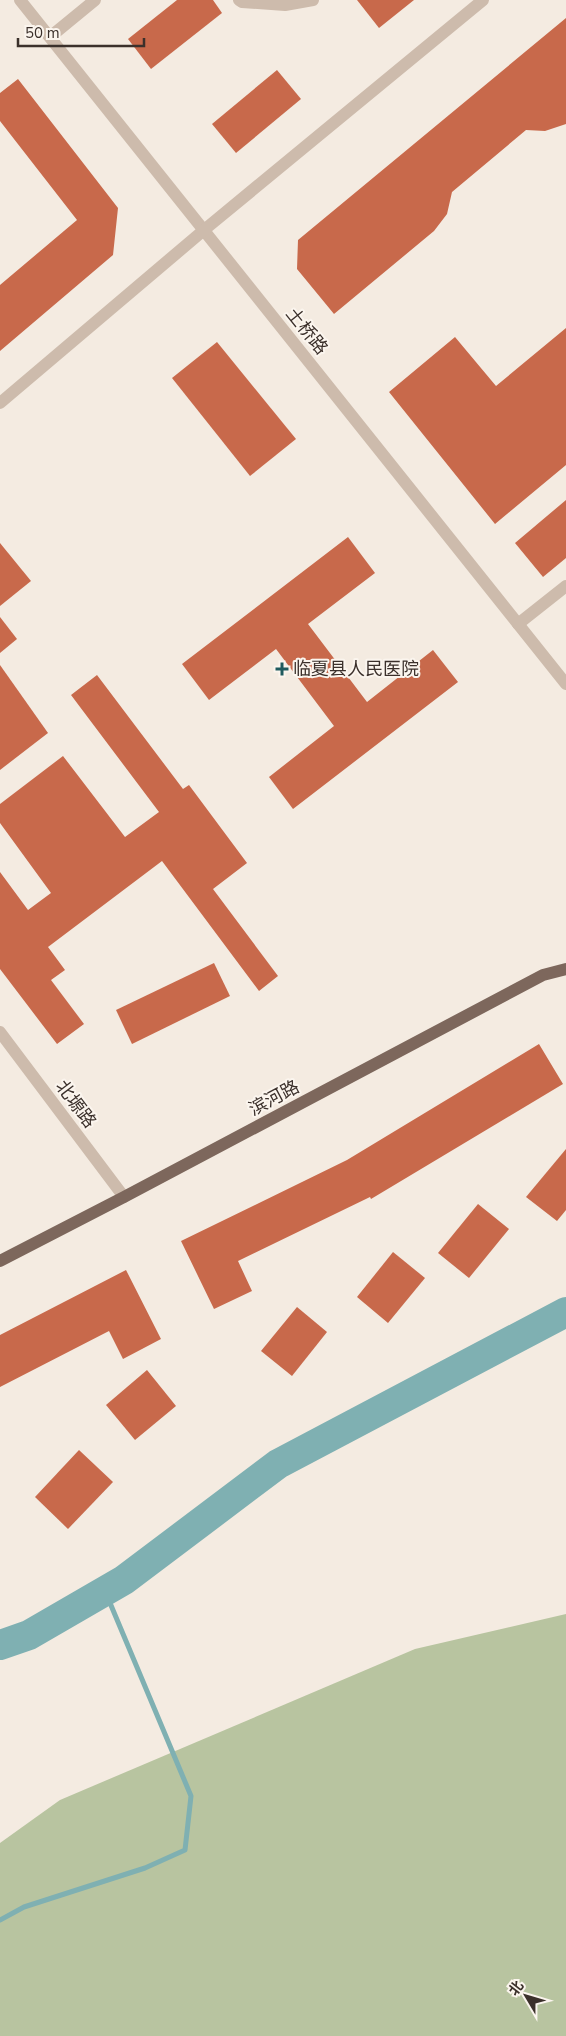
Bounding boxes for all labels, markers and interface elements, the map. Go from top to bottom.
scale bar [18,15,144,47]
text: 50 m [25,23,60,43]
street label: 土桥路 [281,302,333,360]
place label: 临夏县人民医院 [293,657,419,681]
marker: 临夏县人民医院 [275,662,289,676]
street label: 北塬路 [50,1075,102,1133]
street label: 滨河路 [245,1075,303,1121]
north arrow [501,1971,551,2021]
text: 北 [504,1977,528,2000]

